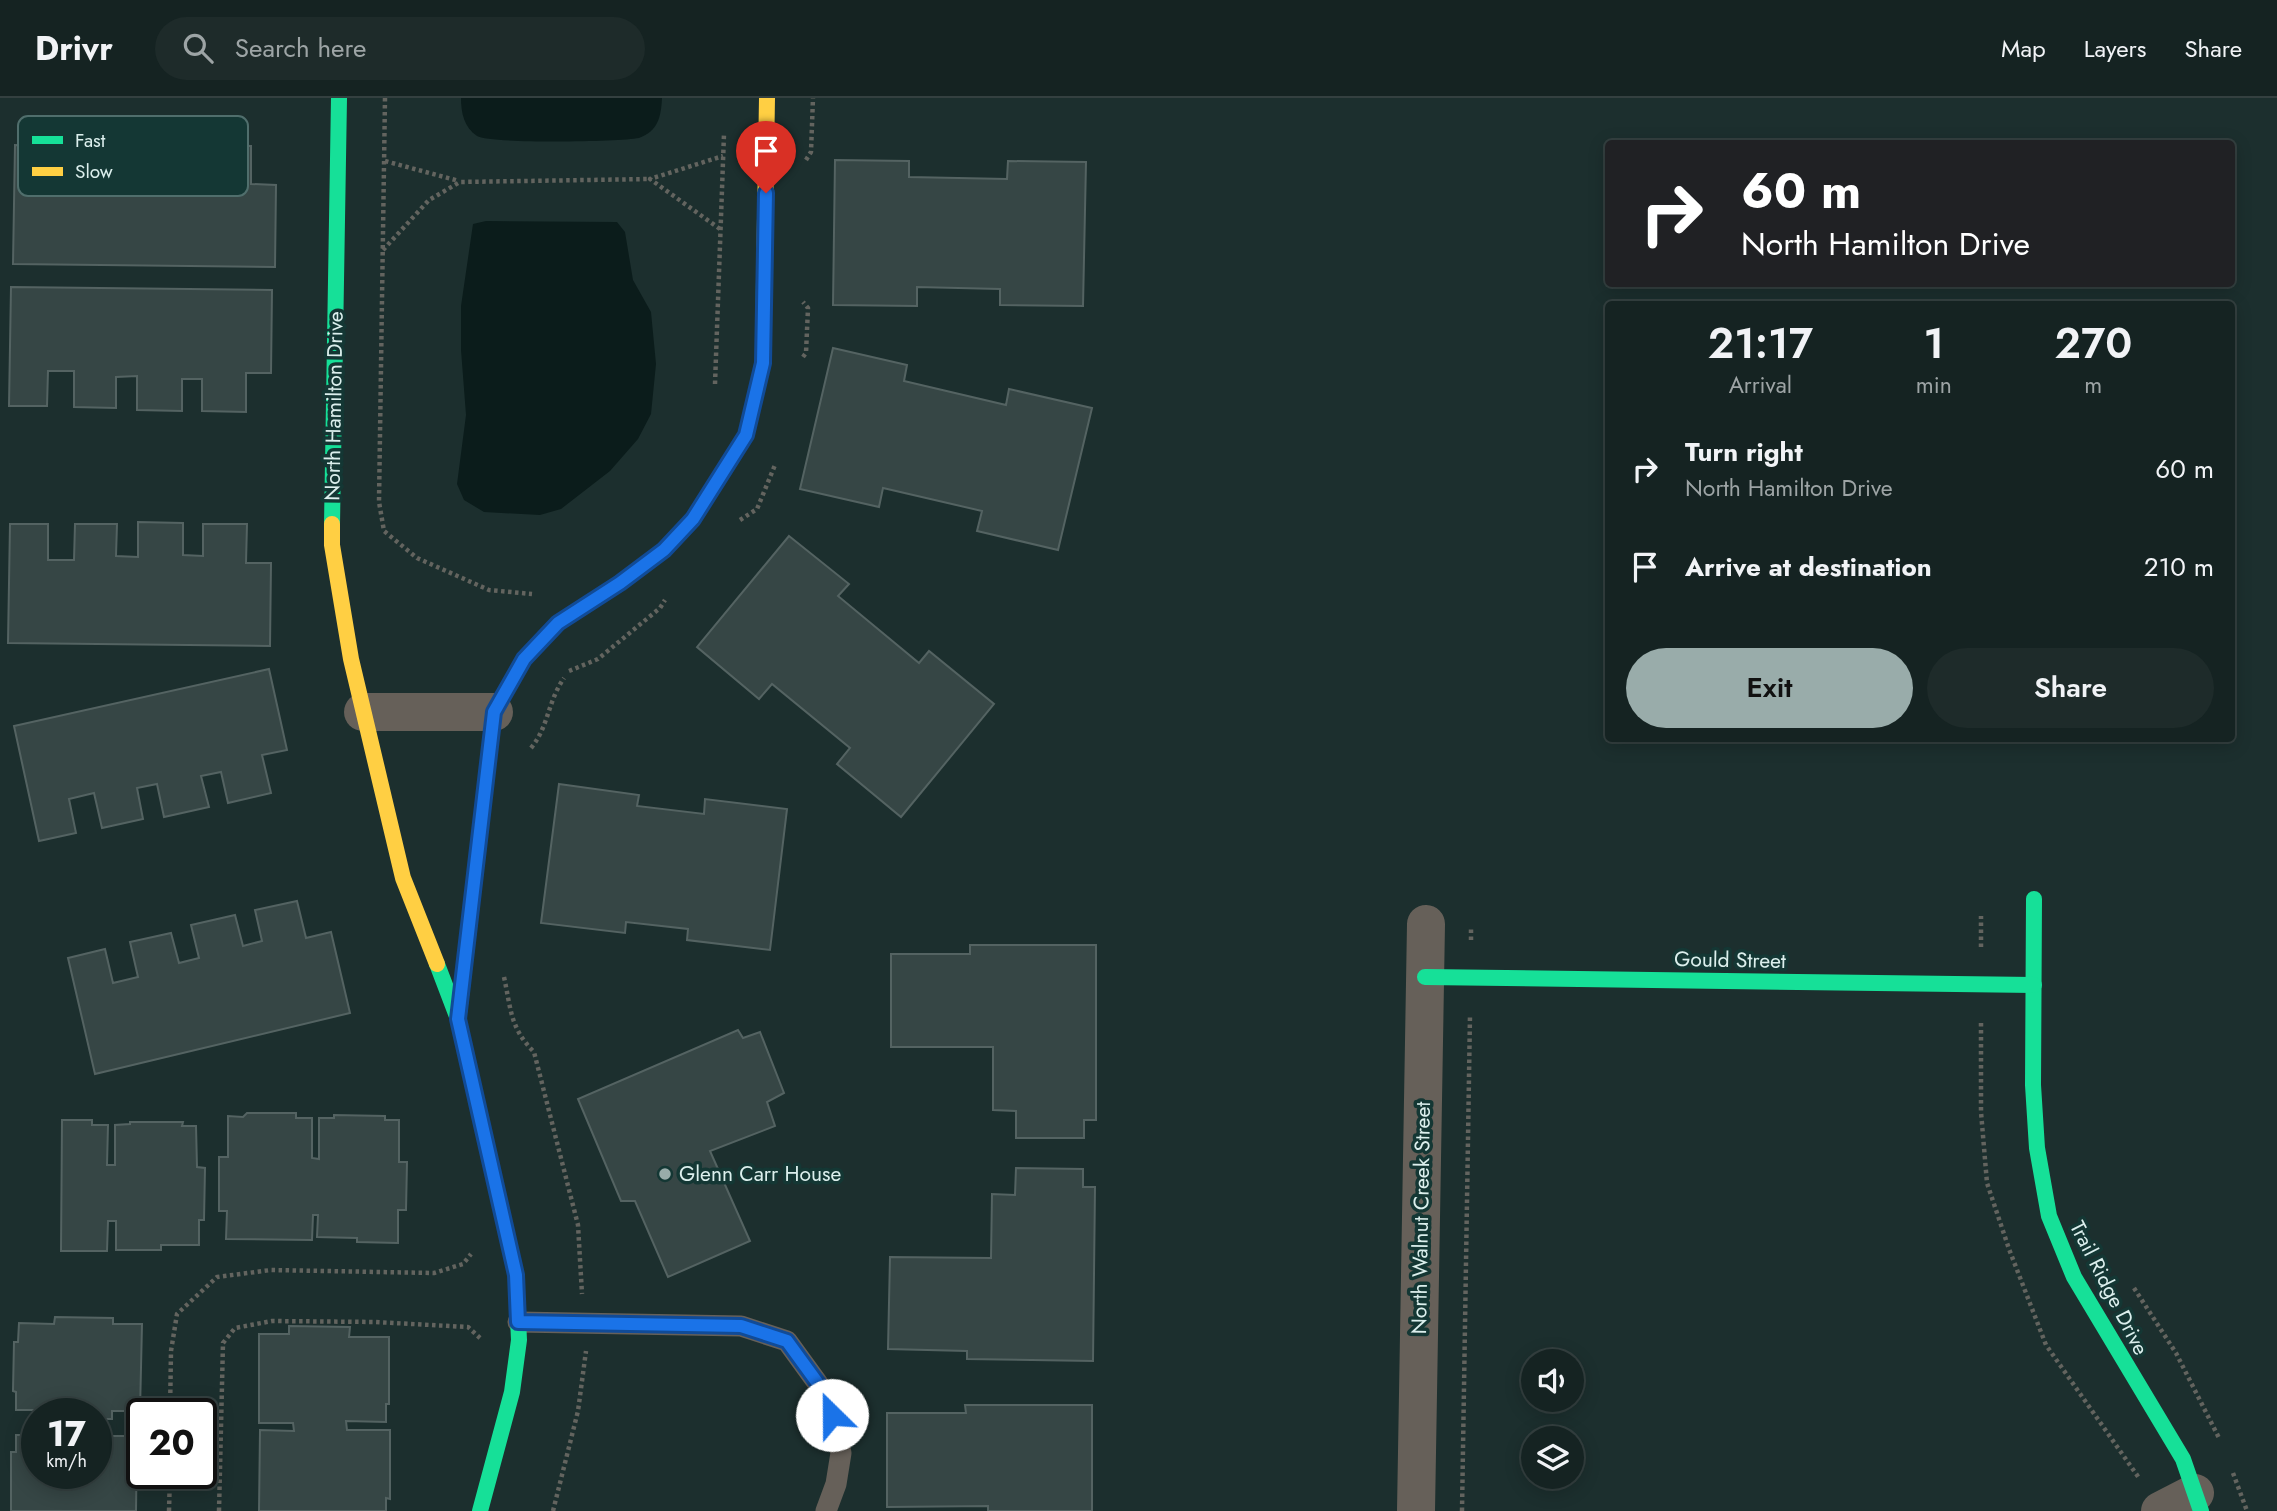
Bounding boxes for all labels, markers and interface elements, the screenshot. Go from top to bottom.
search box [155,17,645,80]
text: Drivr [35,25,113,72]
icon: search [179,29,217,67]
text: Search here [235,29,366,67]
text: Map [2001,31,2046,66]
text: Layers [2084,31,2146,66]
text: Share [2184,31,2242,66]
legend [18,116,248,196]
pin [736,121,796,193]
text: Fast [75,127,106,154]
icon: arrive [747,132,785,170]
text: 60 m [1741,156,1861,226]
text: Slow [75,158,113,185]
icon: right [1626,168,1717,259]
text: North Hamilton Drive [1741,221,2030,267]
street label: North Hamilton Drive [317,311,351,501]
text: 21:17 [1708,313,1813,374]
text: 1 [1923,313,1944,374]
text: 270 [2054,313,2132,374]
text: Arrival [1729,368,1792,402]
text: min [1916,368,1952,402]
text: m [2084,368,2102,402]
text: Turn right [1685,433,1803,471]
icon: right [1626,450,1664,488]
text: 60 m [2155,450,2214,488]
text: North Hamilton Drive [1685,471,1893,505]
icon: arrive [1626,548,1664,586]
text: Arrive at destination [1685,548,1932,586]
text: 210 m [2144,548,2214,586]
button: Exit [1626,648,1913,728]
button: Share [1927,648,2214,728]
street label: Gould Street [1674,944,1786,976]
street label: North Walnut Creek Street [1404,1101,1438,1335]
place label: Glenn Carr House [679,1159,841,1189]
marker: Glenn Carr House [657,1166,673,1182]
street label: Trail Ridge Drive [2062,1216,2156,1360]
map controls [1521,1349,1584,1489]
button: sound [1521,1349,1584,1412]
position arrow [795,1378,869,1452]
speed limit sign: 20 [126,1398,217,1489]
text: 17 [47,1409,86,1459]
button: layers [1521,1426,1584,1489]
text: km/h [46,1448,87,1474]

